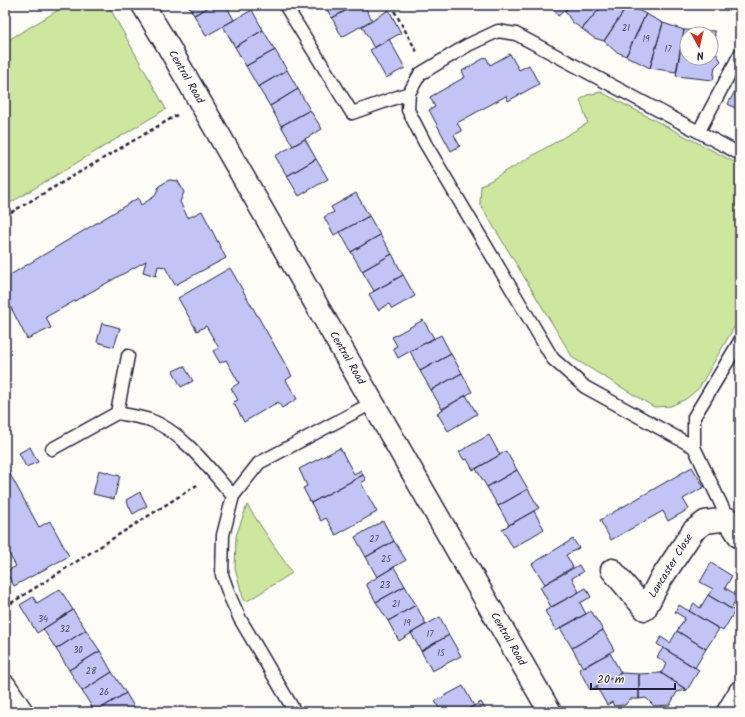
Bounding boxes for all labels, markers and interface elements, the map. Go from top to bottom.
house number: 21 [622,21,630,36]
north arrow [679,26,719,66]
house number: 19 [642,32,650,47]
house number: 17 [665,42,672,57]
text: N [696,46,705,64]
street label: Central Road [163,47,209,108]
street label: Central Road [324,328,370,389]
street label: Lancaster Close [644,530,698,602]
house number: 27 [369,532,380,547]
house number: 25 [381,552,392,567]
house number: 23 [380,578,390,593]
house number: 21 [392,597,400,612]
street label: Central Road [485,609,531,670]
house number: 34 [38,612,48,627]
house number: 19 [403,616,411,631]
house number: 32 [60,622,70,637]
house number: 17 [427,627,434,642]
house number: 30 [73,643,83,658]
house number: 15 [437,646,446,661]
house number: 28 [86,664,97,679]
scale bar [591,665,675,691]
text: 20 m [597,670,625,689]
house number: 26 [99,685,109,700]

